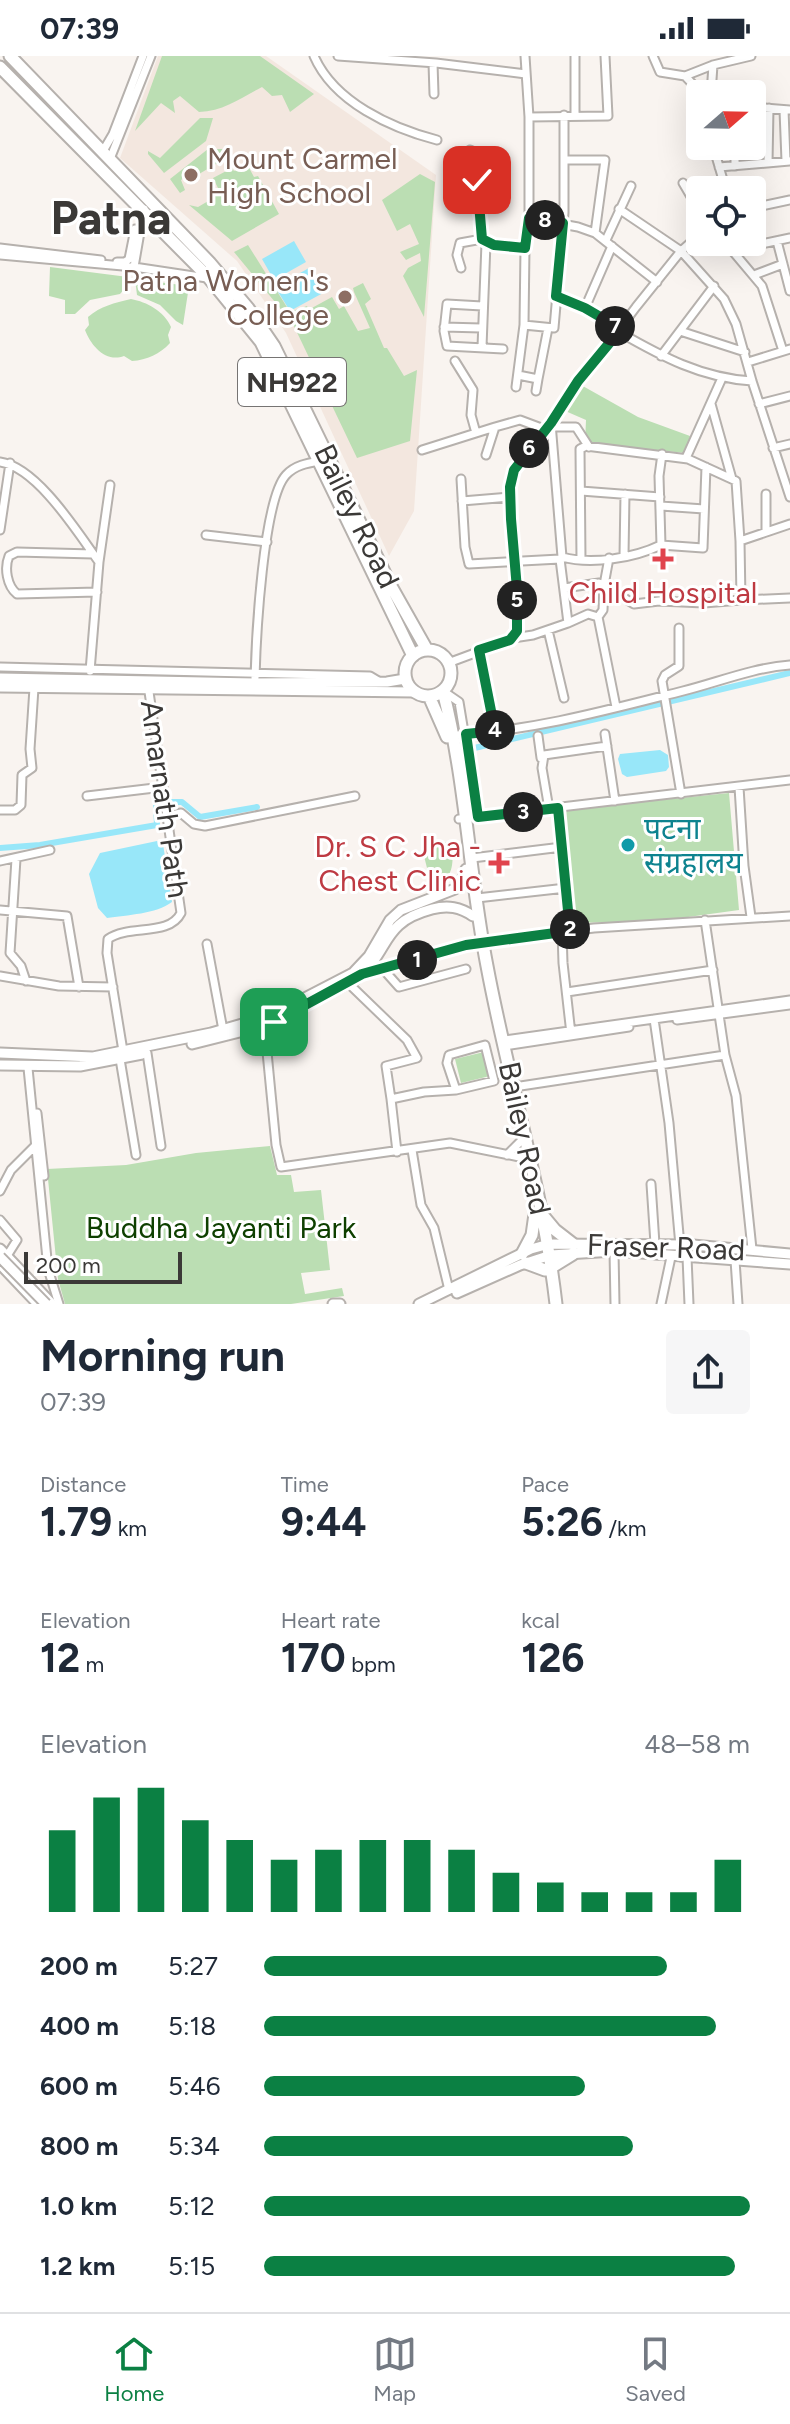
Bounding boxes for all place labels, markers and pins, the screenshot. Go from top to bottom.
place label: Mount Carmel High School [207,140,398,211]
pin [443,146,511,214]
marker: Mount Carmel High School [182,166,200,184]
pin: 8 [525,200,565,240]
place label: Patna Women's College [122,262,329,333]
marker: Patna Women's College [336,288,354,306]
pin: 7 [595,306,635,346]
pin: 6 [509,428,549,468]
marker: Child Hospital [652,548,674,570]
place label: Child Hospital [569,574,757,611]
pin: 5 [497,580,537,620]
pin: 4 [475,710,515,750]
pin: 3 [503,792,543,832]
place label: पटना संग्रहालय [644,810,743,881]
place label: Dr. S C Jha - Chest Clinic [314,828,481,899]
marker: पटना संग्रहालय [619,836,637,854]
marker: Dr. S C Jha - Chest Clinic [488,852,510,874]
pin: 2 [550,909,590,949]
pin: 1 [397,940,437,980]
pin [240,988,308,1056]

